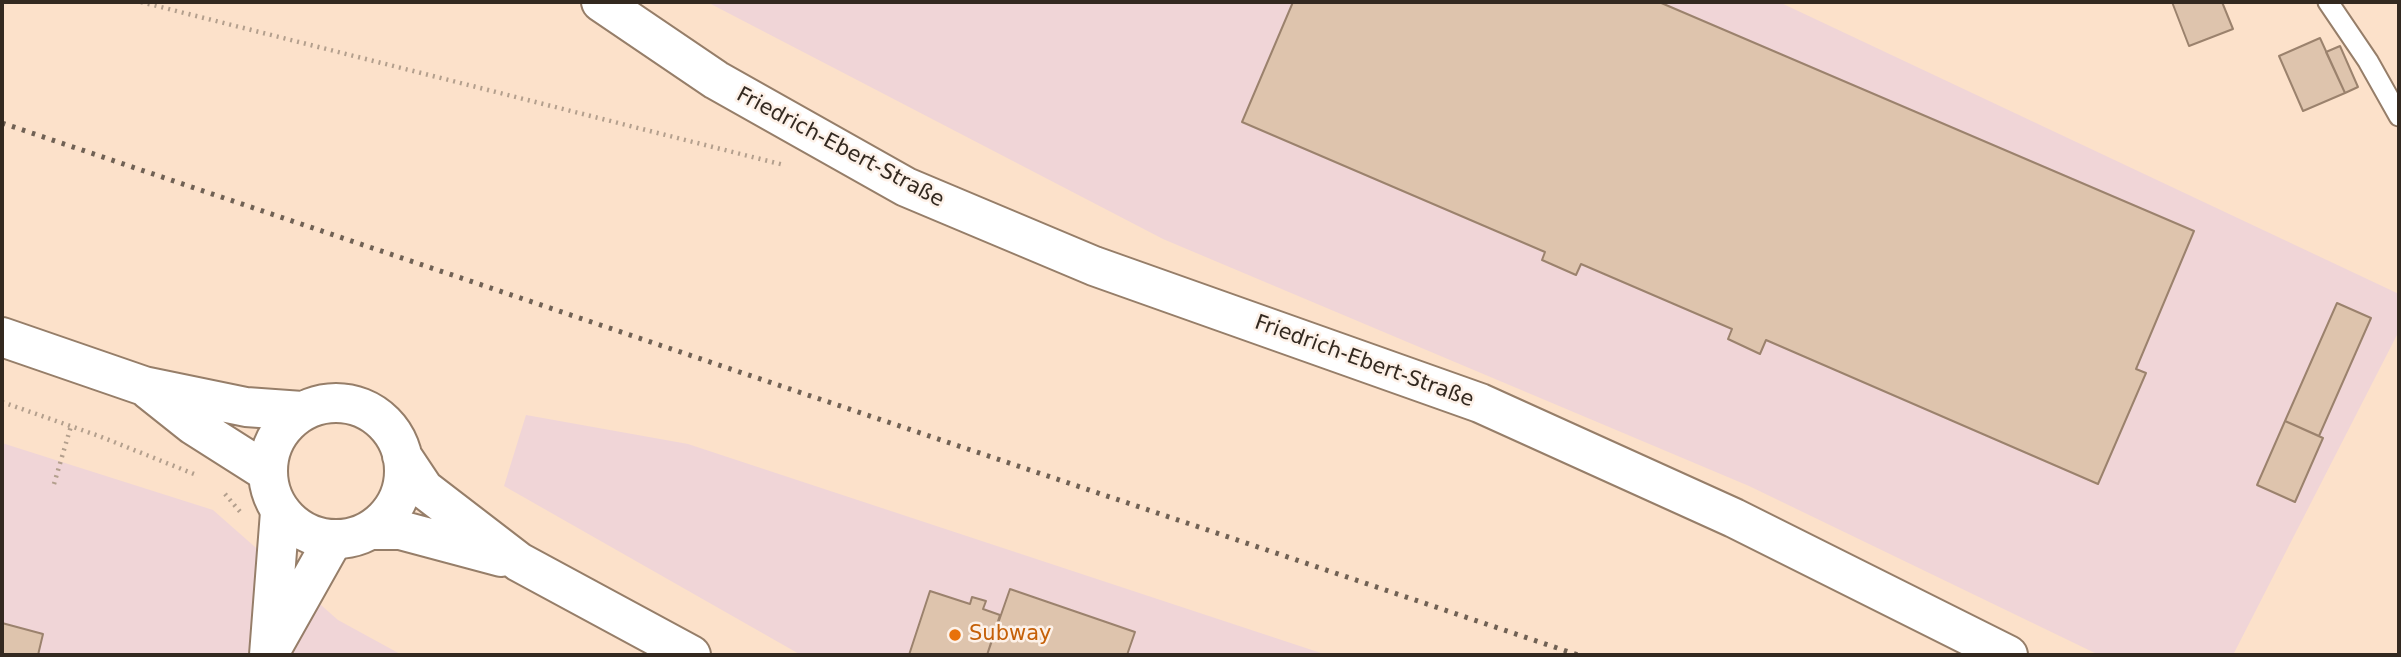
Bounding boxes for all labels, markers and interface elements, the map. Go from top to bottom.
street label: Friedrich-Ebert-Straße [732,83,948,213]
street label: Friedrich-Ebert-Straße [1251,311,1477,413]
place label: Subway [969,622,1051,648]
marker: Subway [947,627,963,643]

